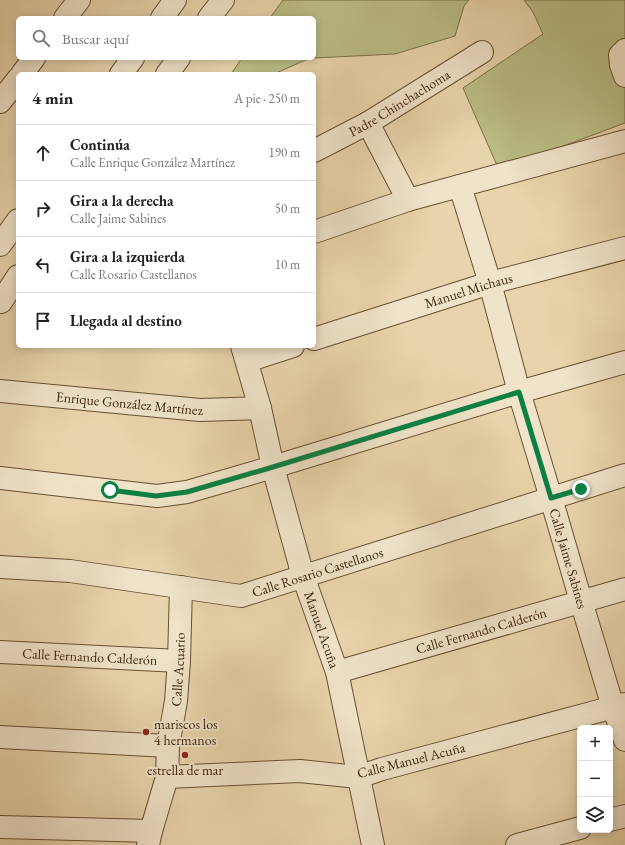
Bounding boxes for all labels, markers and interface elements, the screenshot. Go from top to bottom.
search box [16,16,316,60]
icon: search [30,27,52,49]
text: Buscar aquí [62,29,129,48]
street label: Padre Chinchachoma [346,65,454,140]
text: 4 min [32,87,73,109]
text: A pie · 250 m [234,90,300,107]
text: Continúa [70,135,130,154]
icon: ahead [32,142,54,164]
text: 190 m [269,144,300,161]
text: Calle Enrique González Martínez [70,154,235,171]
text: Gira a la derecha [70,191,174,210]
icon: right [32,198,54,220]
text: 50 m [275,200,300,217]
text: Calle Jaime Sabines [70,210,166,227]
text: Gira a la izquierda [70,247,185,266]
icon: left [32,254,54,276]
text: 10 m [275,256,300,273]
text: Calle Rosario Castellanos [70,266,197,283]
street label: Manuel Michaus [422,268,515,312]
icon: arrive [32,310,54,332]
text: Llegada al destino [70,311,182,330]
street label: Enrique González Martínez [55,387,204,419]
route end [572,480,590,498]
route start [101,481,119,499]
street label: Calle Jaime Sabines [545,506,592,611]
street label: Calle Rosario Castellanos [249,543,386,601]
street label: Manuel Acuña [300,589,344,671]
street label: Calle Fernando Calderón [414,603,549,658]
street label: Calle Acuario [166,632,189,708]
street label: Calle Fernando Calderón [22,644,158,669]
place label: mariscos los 4 hermanos [154,715,218,749]
map controls [577,725,613,833]
button: + [577,725,613,761]
marker: mariscos los 4 hermanos [141,727,151,737]
street label: Calle Manuel Acuña [355,738,467,782]
marker: estrella de mar [180,750,190,760]
place label: estrella de mar [147,761,223,779]
button: − [577,761,613,797]
button: layers [577,797,613,833]

